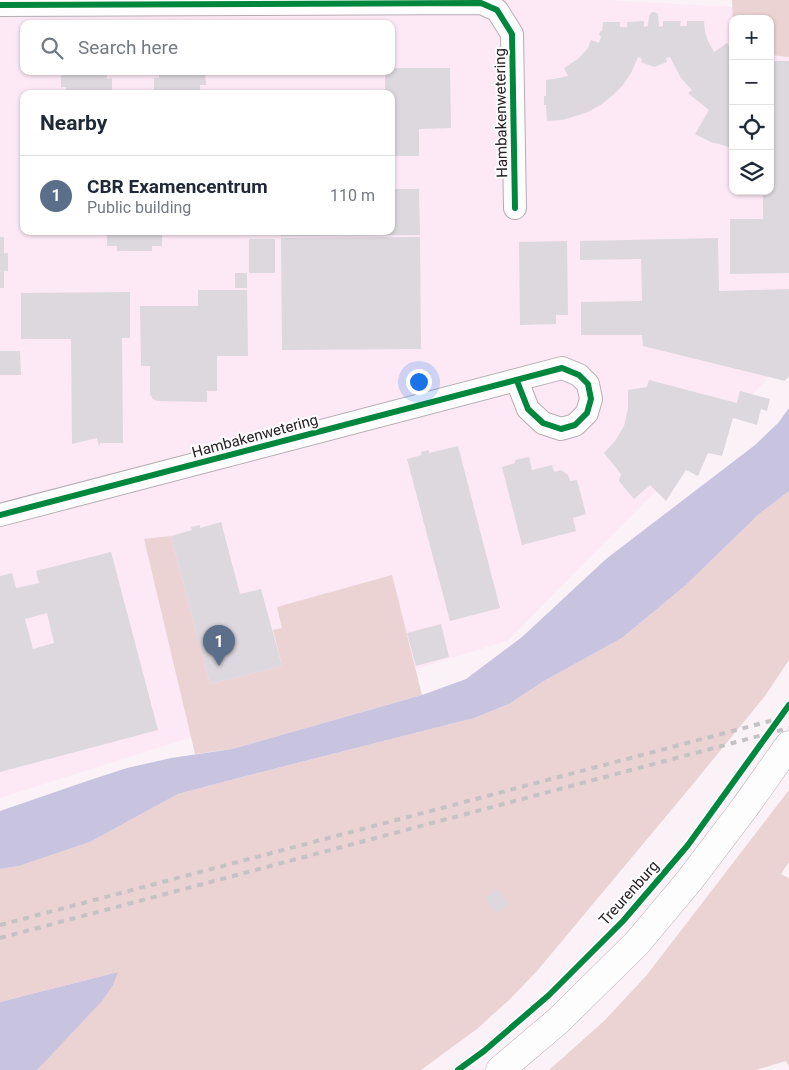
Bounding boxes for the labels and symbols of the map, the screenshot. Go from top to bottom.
street label: Hambakenwetering [491,48,511,178]
your location [406,369,432,395]
street label: Hambakenwetering [190,411,320,461]
pin: 1 [203,625,235,666]
street label: Treurenburg [595,857,663,929]

